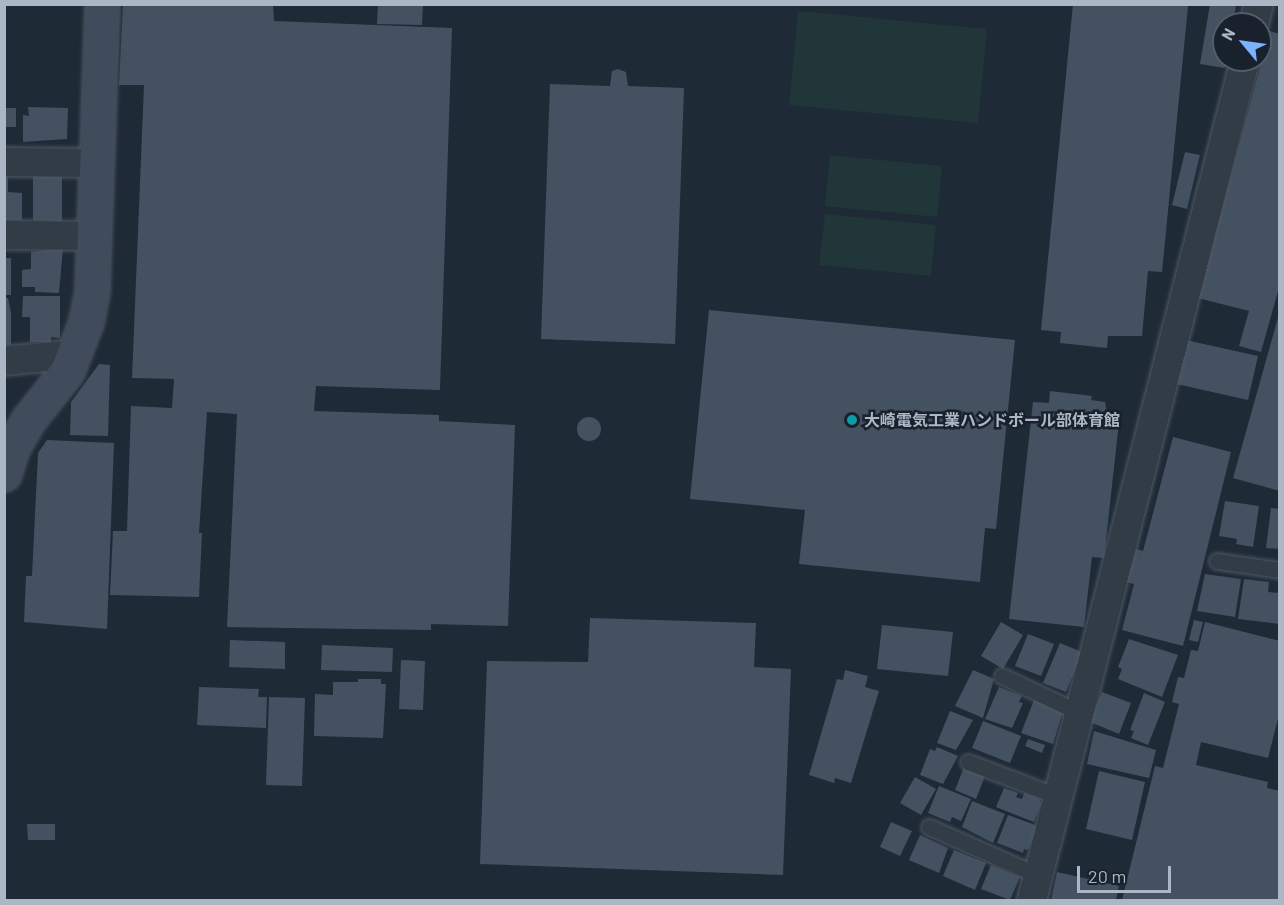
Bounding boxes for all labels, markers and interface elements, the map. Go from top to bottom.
north arrow [1212,12,1272,72]
text: N [1217,25,1238,43]
place label: 大崎電気工業ハンドボール部体育館 [864,410,1120,430]
marker: 大崎電気工業ハンドボール部体育館 [845,413,859,427]
scale bar [1080,854,1174,892]
text: 20 m [1088,865,1126,887]

